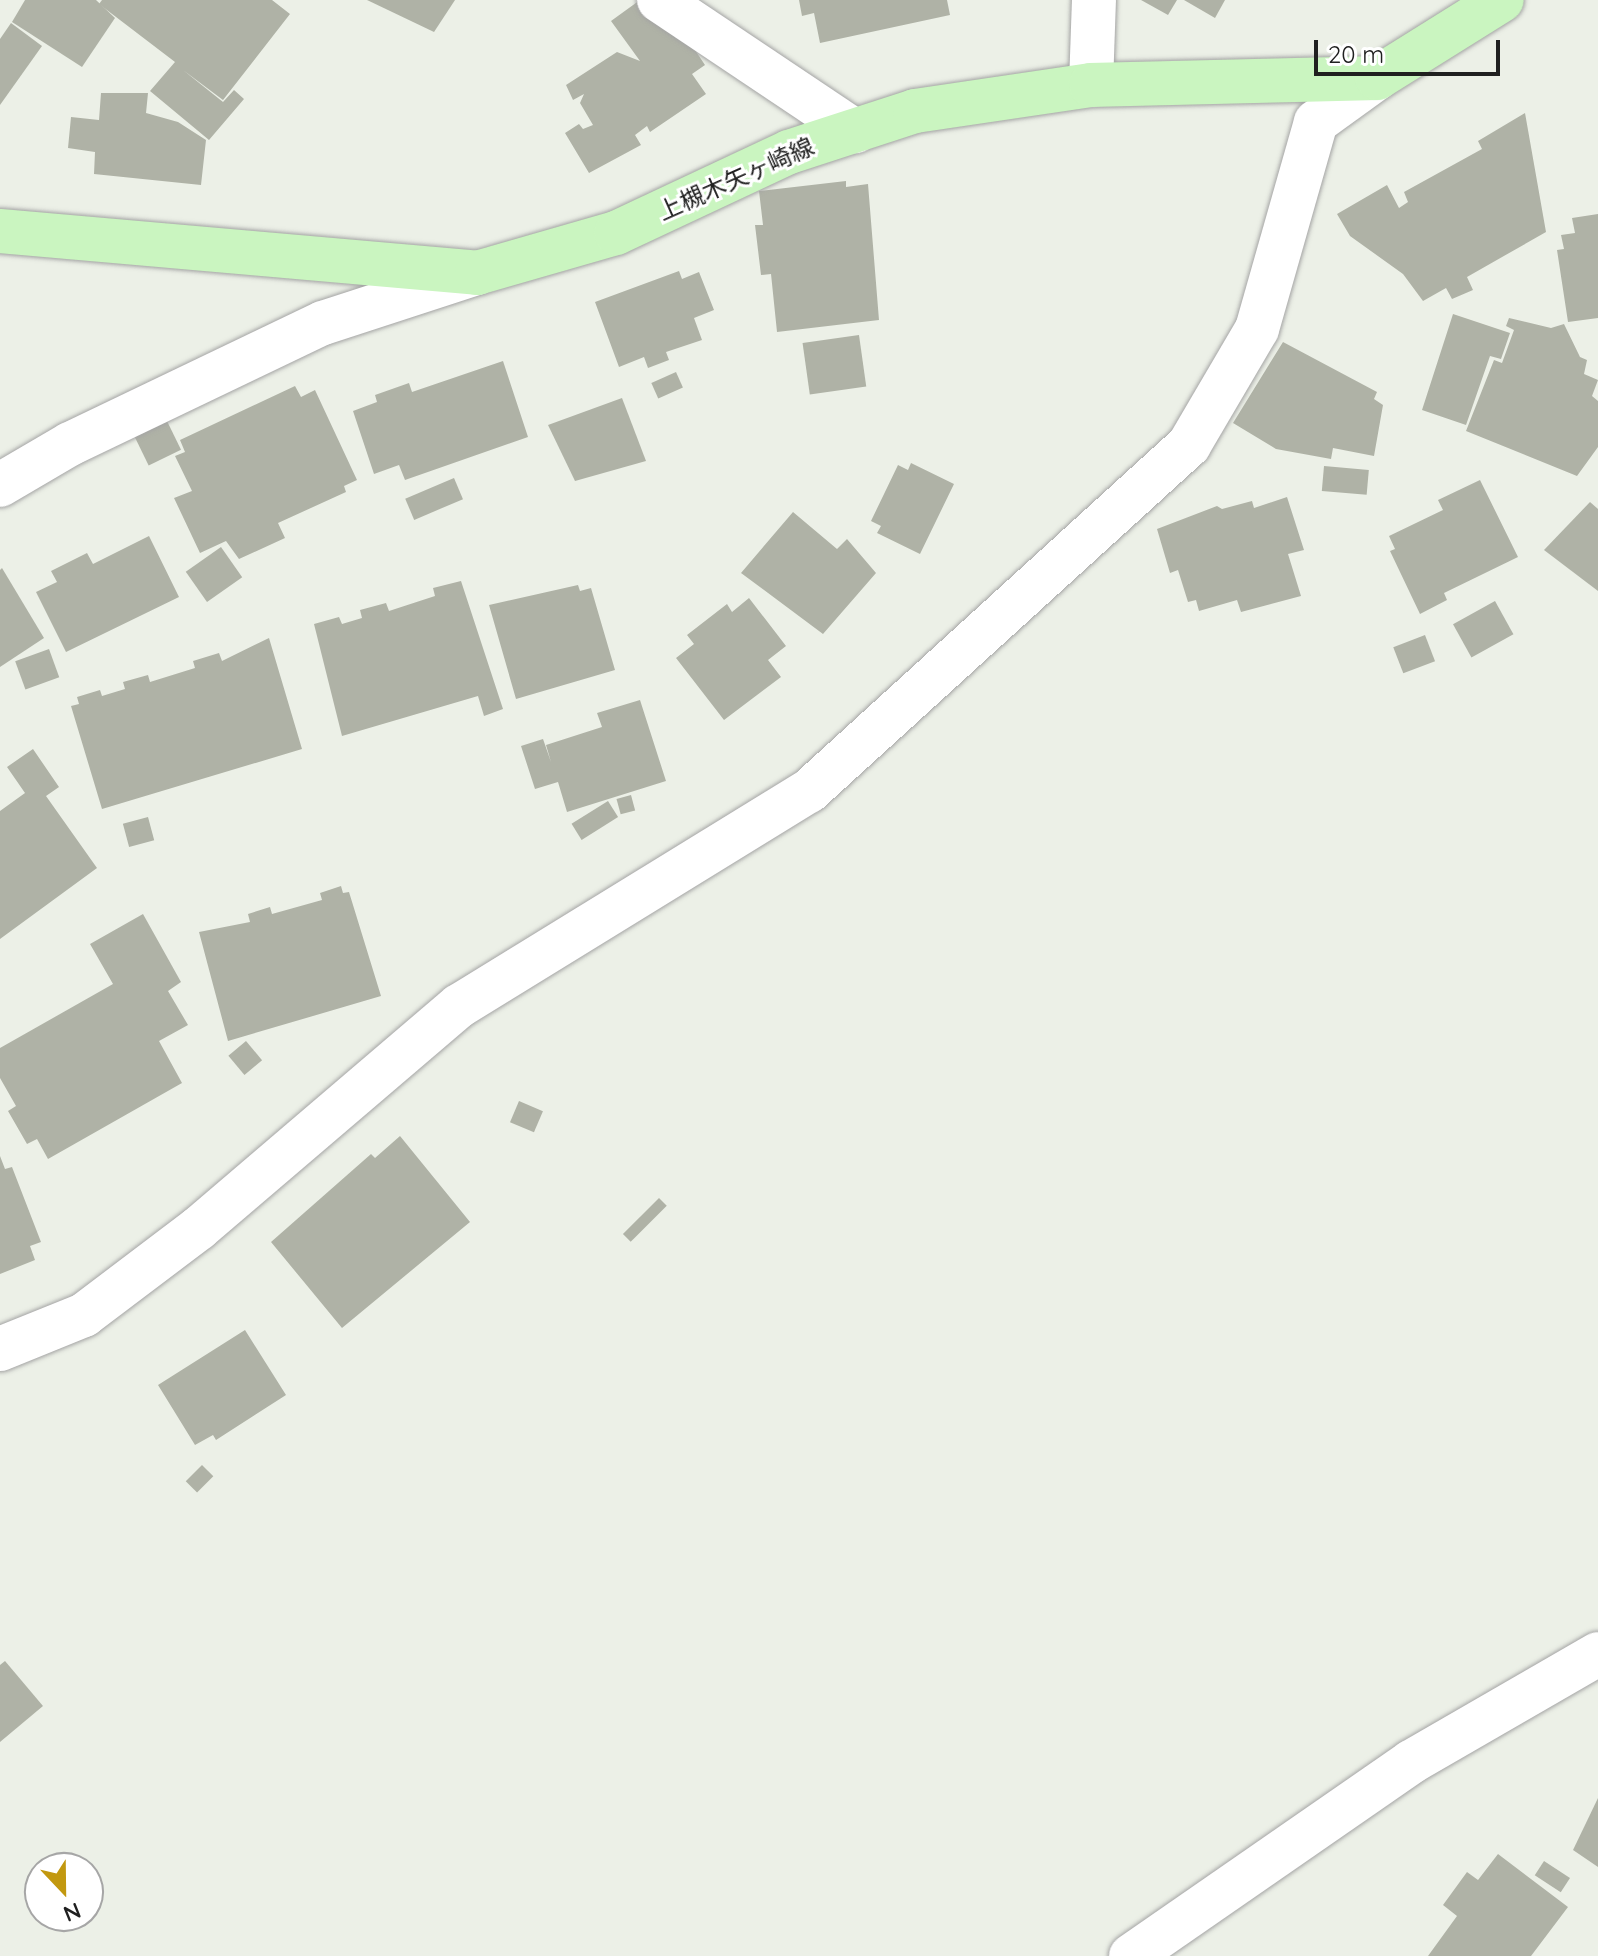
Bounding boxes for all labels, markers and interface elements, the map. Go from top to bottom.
scale bar [1318,24,1504,74]
text: 20 m [1328,39,1384,69]
street label: 上槻木矢ヶ崎線 [653,132,819,226]
north arrow [24,1852,104,1932]
text: N [60,1896,85,1928]

